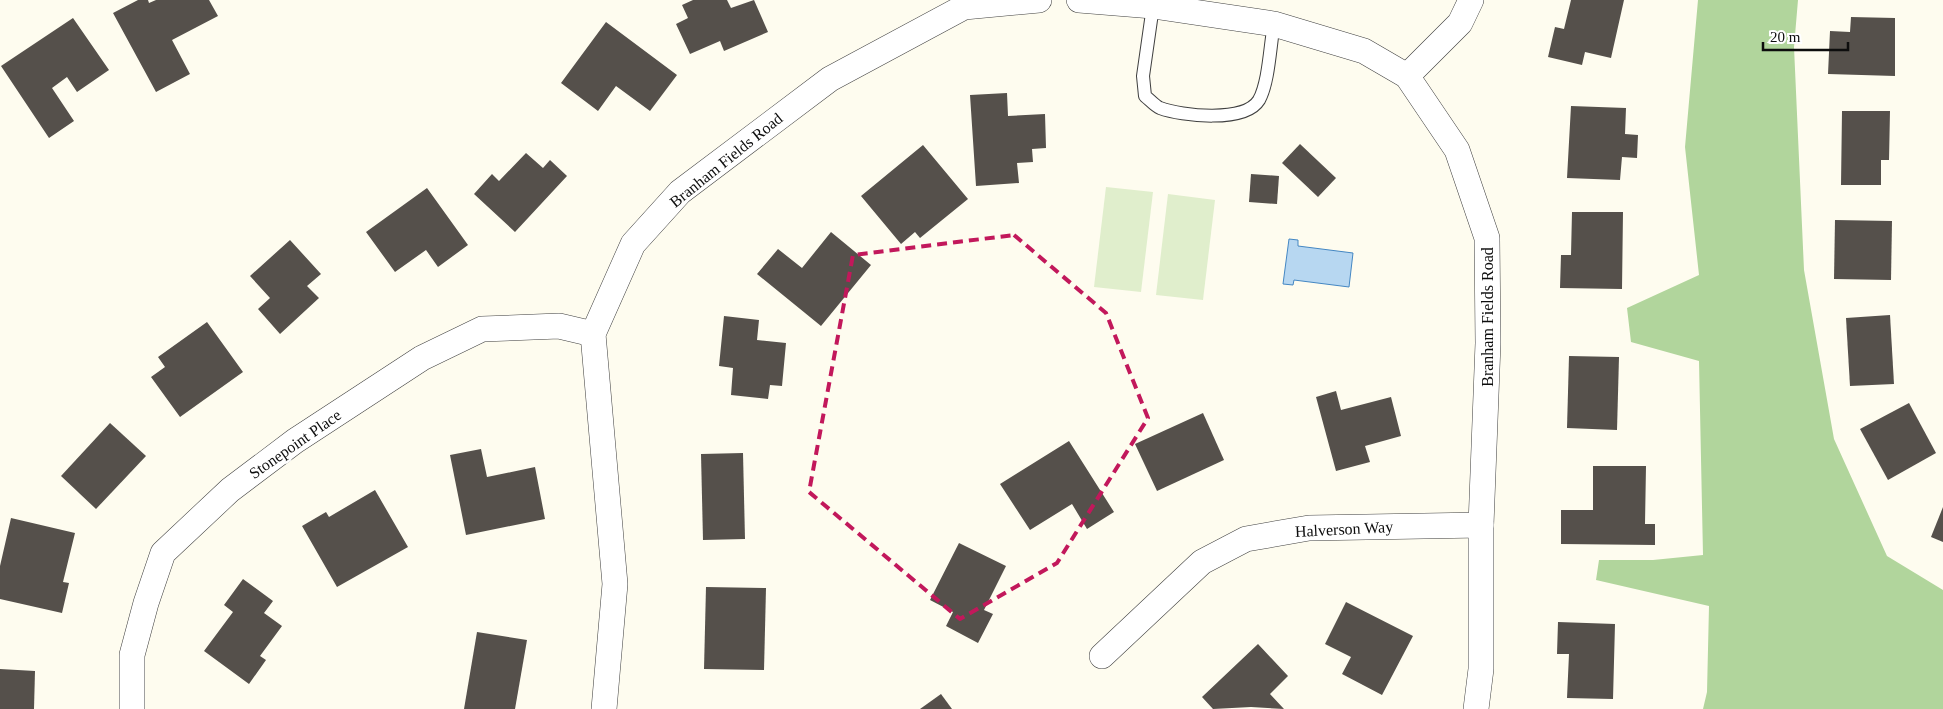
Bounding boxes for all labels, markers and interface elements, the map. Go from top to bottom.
scale bar [1763,20,1848,52]
text: 20 m [1770,29,1801,45]
street label: Branham Fields Road [666,109,786,211]
street label: Branham Fields Road [1479,247,1496,387]
street label: Stonepoint Place [246,406,345,483]
street label: Halverson Way [1294,518,1394,541]

